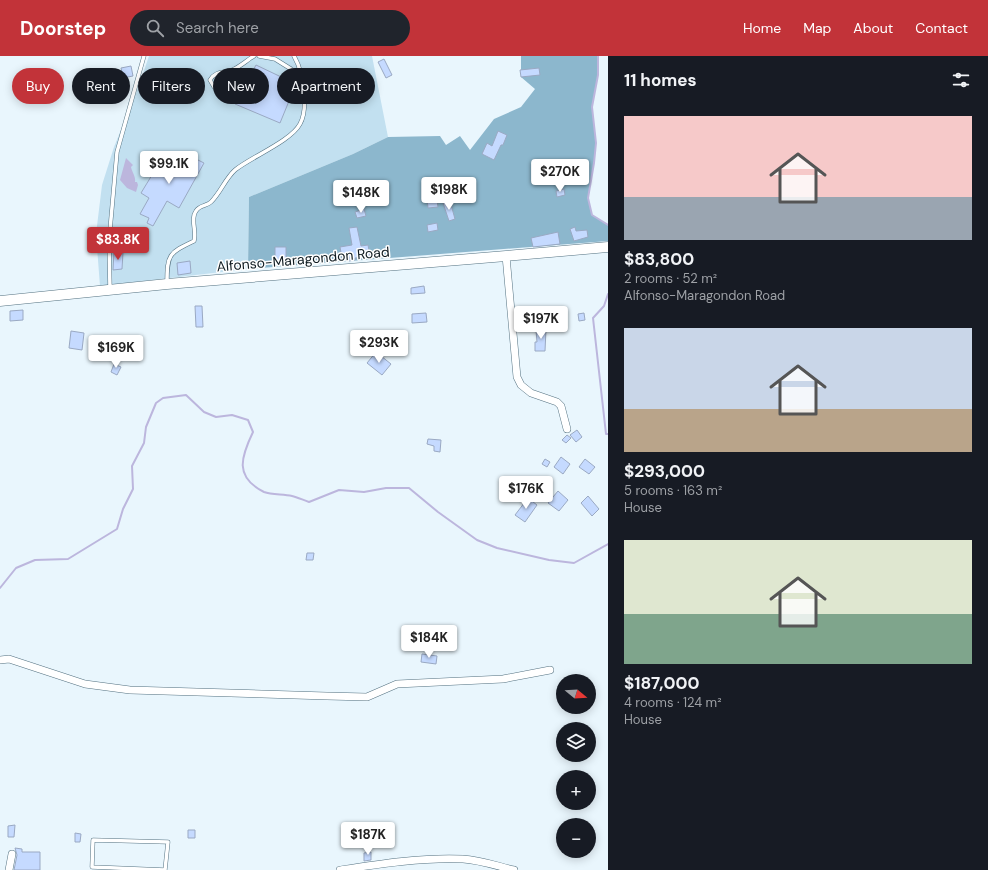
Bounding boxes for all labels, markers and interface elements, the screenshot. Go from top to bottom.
search box [130,10,410,46]
text: Doorstep [20,16,106,41]
icon: search [144,17,166,39]
text: Search here [176,18,259,38]
text: Home [743,19,781,37]
text: Map [803,19,831,37]
text: About [853,19,893,37]
text: Contact [915,19,968,37]
chip: Buy [12,68,64,104]
chip: Rent [72,68,130,104]
chip: Filters [138,68,205,104]
chip: New [213,68,269,104]
chip: Apartment [277,68,375,104]
text: 11 homes [624,69,697,91]
icon: filters [950,69,972,91]
icon: home [762,142,834,214]
pin: $99.1K [136,151,202,185]
text: $99.1K [149,155,189,172]
pin: $270K [532,159,588,193]
text: $270K [540,163,580,180]
pin: $198K [421,177,477,211]
pin: $148K [333,180,389,214]
text: $198K [430,181,468,198]
text: $148K [342,184,380,201]
pin: $83.8K [85,227,151,261]
text: $83.8K [96,231,140,248]
street label: Alfonso-Maragondon Road [216,242,390,276]
text: $83,800 [624,248,694,270]
text: 2 rooms · 52 m² [624,270,717,287]
text: Alfonso-Maragondon Road [624,287,785,304]
pin: $197K [513,306,569,340]
text: $197K [523,310,559,327]
pin: $293K [351,330,407,364]
text: $293K [359,334,399,351]
pin: $169K [88,335,144,369]
text: $169K [97,339,135,356]
icon: home [762,354,834,426]
text: $293,000 [624,460,705,482]
pin: $176K [498,476,554,510]
text: $176K [508,480,544,497]
text: 5 rooms · 163 m² [624,482,722,499]
text: House [624,499,662,516]
icon: home [762,566,834,638]
pin: $184K [401,625,457,659]
text: $184K [410,629,448,646]
text: $187,000 [624,672,699,694]
north arrow [556,674,596,714]
map controls [556,674,596,858]
text: 4 rooms · 124 m² [624,694,721,711]
text: House [624,711,662,728]
button: layers [556,722,596,762]
button: + [556,770,596,810]
button: − [556,818,596,858]
pin: $187K [340,822,396,856]
text: $187K [350,826,386,843]

